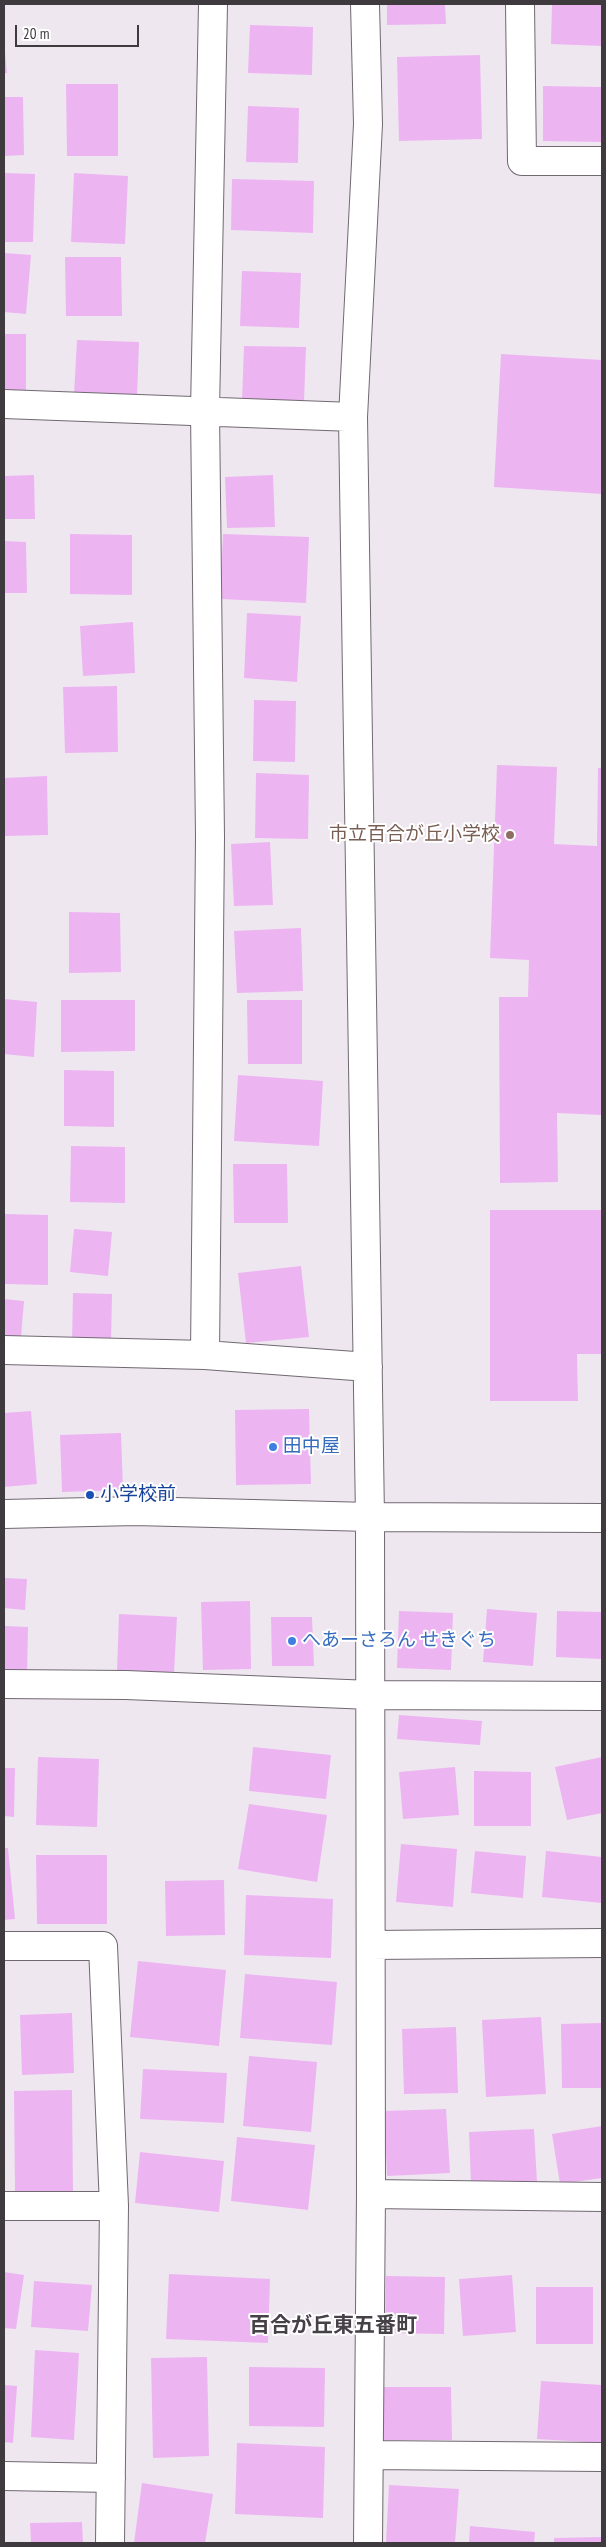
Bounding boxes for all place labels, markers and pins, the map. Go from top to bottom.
place label: 市立百合が丘小学校 [329,824,500,846]
marker: 市立百合が丘小学校 [504,829,516,841]
place label: 田中屋 [283,1436,340,1458]
marker: 田中屋 [267,1441,279,1453]
place label: 小学校前 [100,1484,176,1506]
marker: 小学校前 [84,1489,96,1501]
place label: へあーさろん せきぐち [302,1630,496,1652]
marker: へあーさろん せきぐち [286,1635,298,1647]

